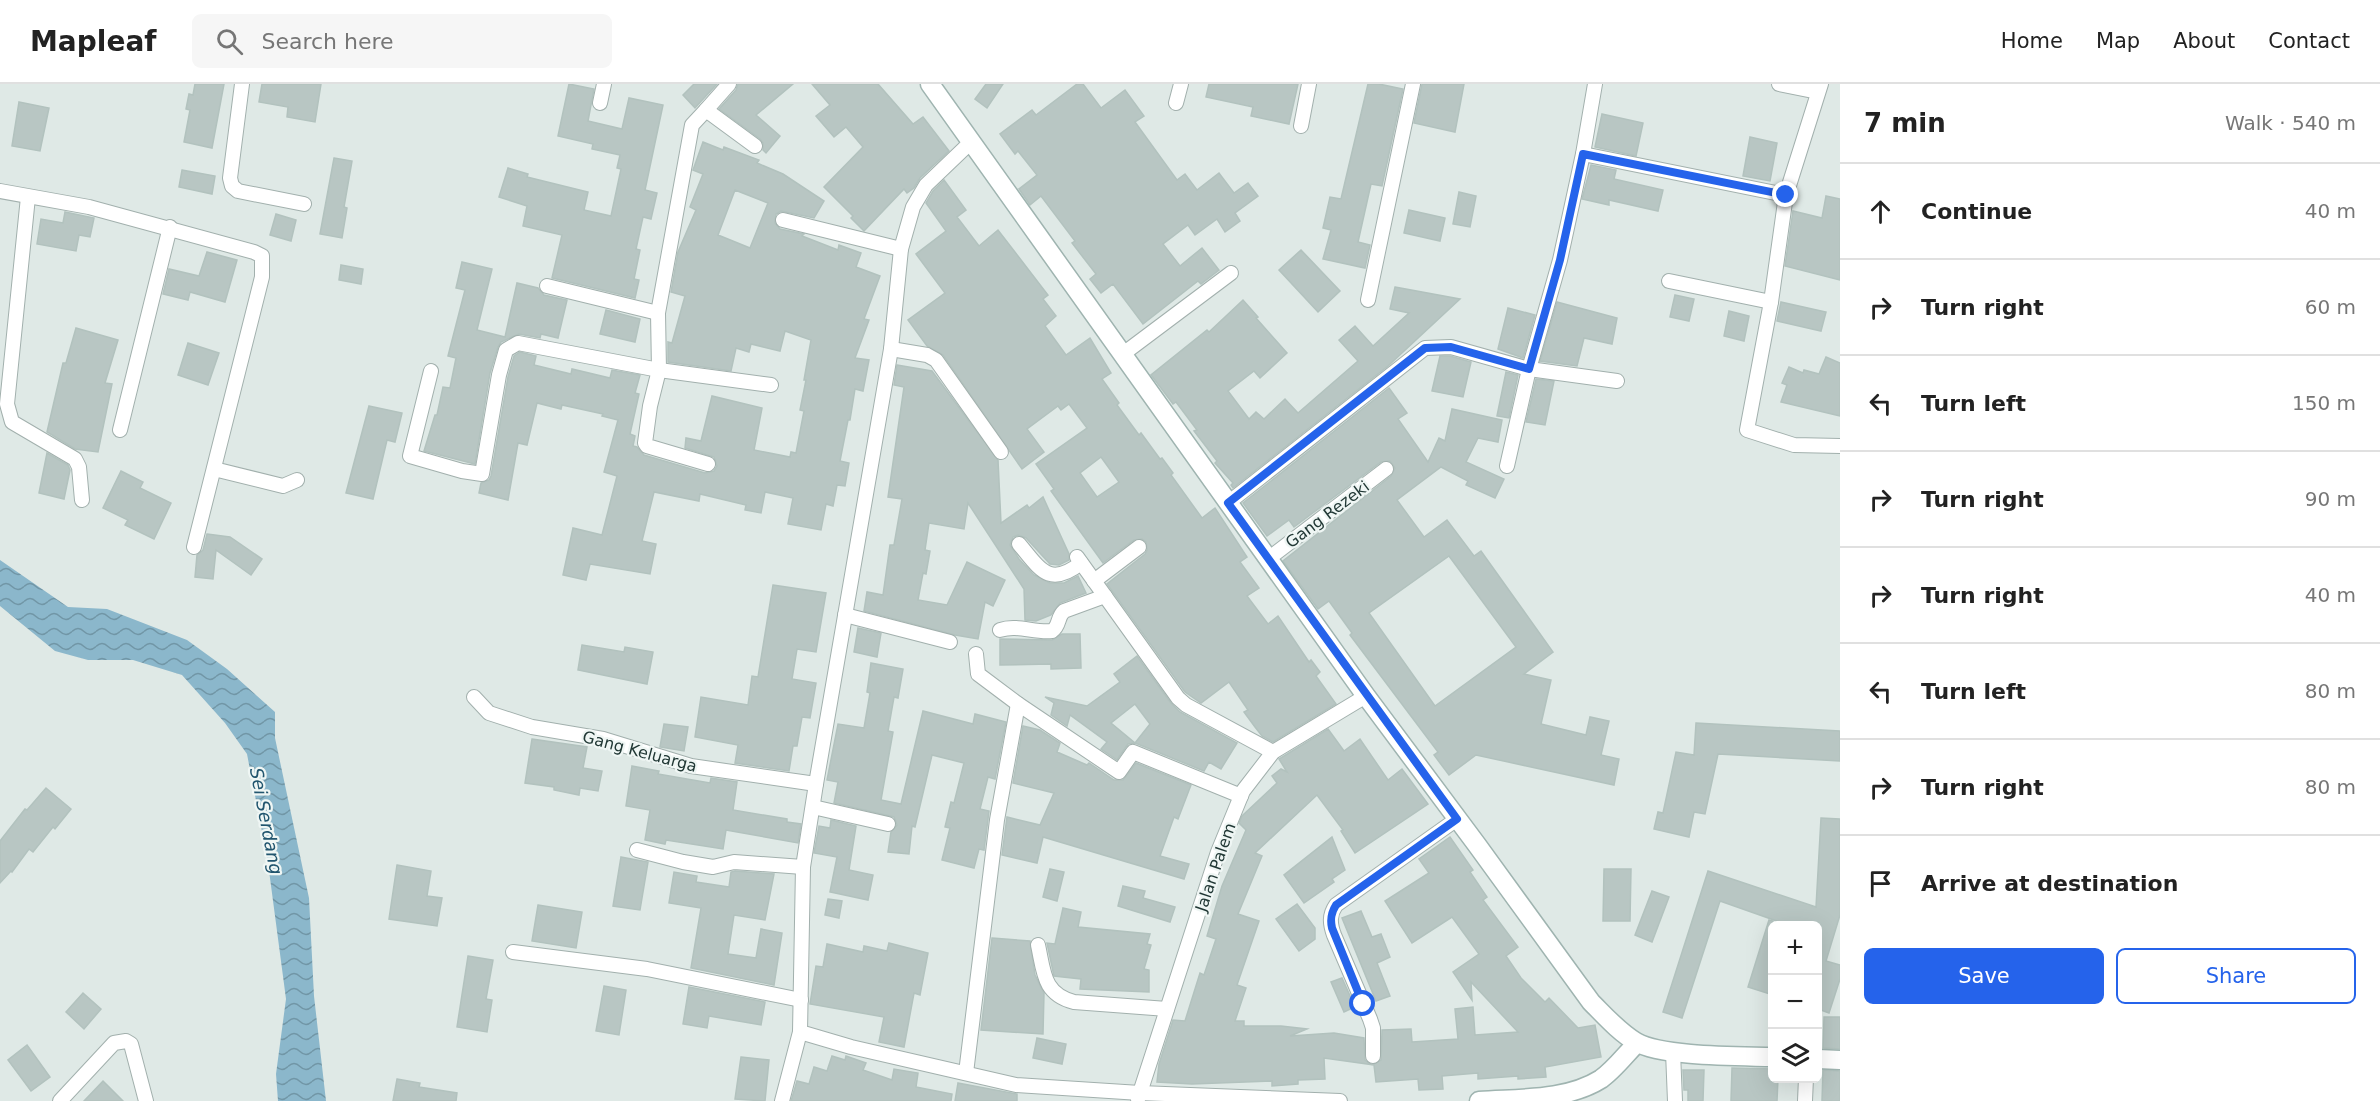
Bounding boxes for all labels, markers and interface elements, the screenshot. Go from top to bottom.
search box [192,14,612,68]
text: Mapleaf [30,25,156,58]
icon: search [213,25,246,58]
text: Search here [261,29,394,54]
text: Home [2001,29,2063,53]
text: Map [2096,29,2140,53]
text: About [2173,29,2235,53]
text: Contact [2268,29,2350,53]
text: 7 min [1864,108,1946,138]
text: Walk · 540 m [2225,111,2356,135]
route end [1772,181,1798,207]
icon: ahead [1864,195,1897,228]
text: Continue [1921,199,2032,224]
text: 40 m [2305,199,2356,223]
icon: right [1864,291,1897,324]
text: Turn right [1921,295,2044,320]
text: 60 m [2305,295,2356,319]
icon: left [1864,387,1897,420]
text: Turn left [1921,391,2026,416]
text: 150 m [2292,391,2356,415]
street label: Gang Rezeki [1282,477,1373,552]
icon: right [1864,483,1897,516]
text: Turn right [1921,487,2044,512]
text: 90 m [2305,487,2356,511]
icon: right [1864,579,1897,612]
text: Turn right [1921,583,2044,608]
text: 40 m [2305,583,2356,607]
icon: left [1864,675,1897,708]
text: Turn left [1921,679,2026,704]
text: 80 m [2305,679,2356,703]
street label: Gang Keluarga [581,727,699,776]
water label: Sei Serdang [246,766,287,876]
icon: right [1864,771,1897,804]
text: Turn right [1921,775,2044,800]
text: 80 m [2305,775,2356,799]
street label: Jalan Palem [1191,820,1240,915]
icon: arrive [1864,867,1897,900]
text: Arrive at destination [1921,871,2178,896]
map controls [1768,921,1822,1083]
button: + [1768,921,1822,975]
button: Save [1864,948,2104,1004]
button: Share [2116,948,2356,1004]
button: − [1768,975,1822,1029]
route start [1349,990,1375,1016]
button: layers [1768,1029,1822,1083]

